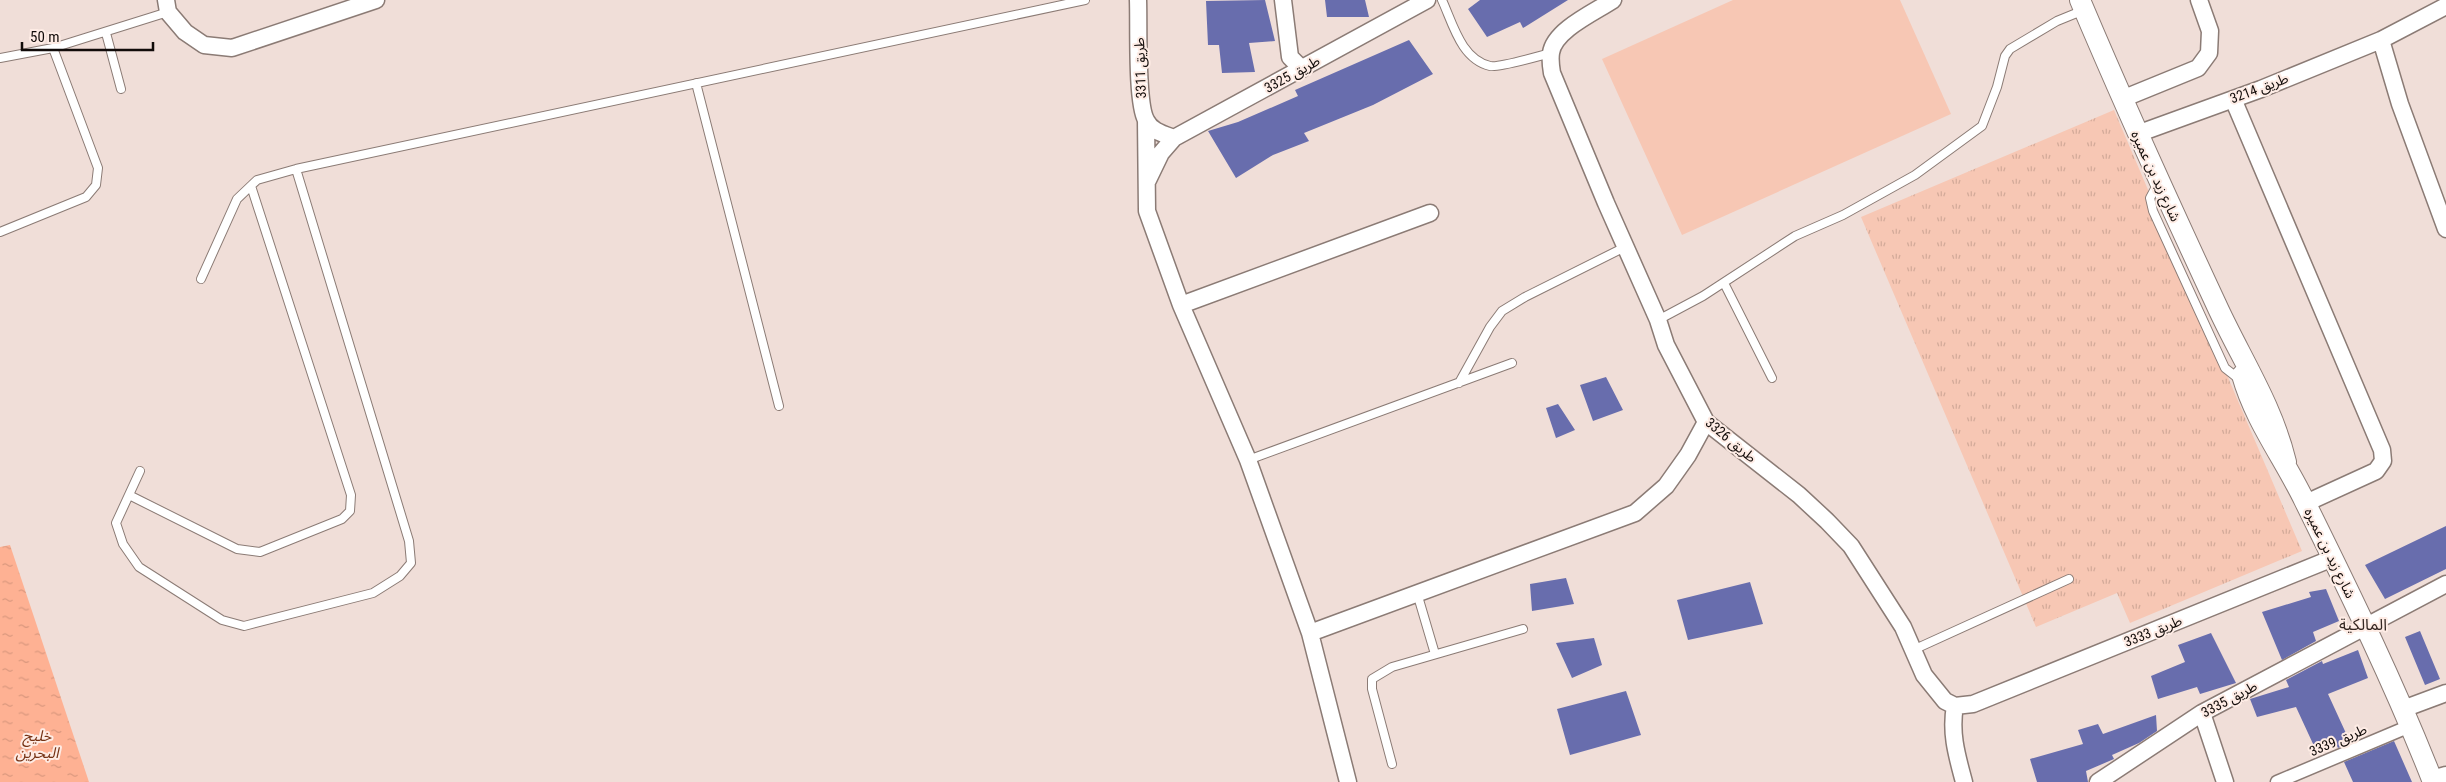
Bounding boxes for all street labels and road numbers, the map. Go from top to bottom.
street label: طريق 3311 [1131,37,1151,99]
street label: طريق 3325 [1261,52,1324,98]
street label: طريق 3214 [2228,70,2291,108]
street label: شارع زيد بن عميره [2125,128,2184,225]
street label: طريق 3326 [1701,414,1760,467]
street label: شارع زيد بن عميره [2299,505,2359,602]
street label: طريق 3333 [2122,612,2185,652]
street label: طريق 3335 [2198,678,2261,722]
street label: طريق 3339 [2307,721,2370,761]

